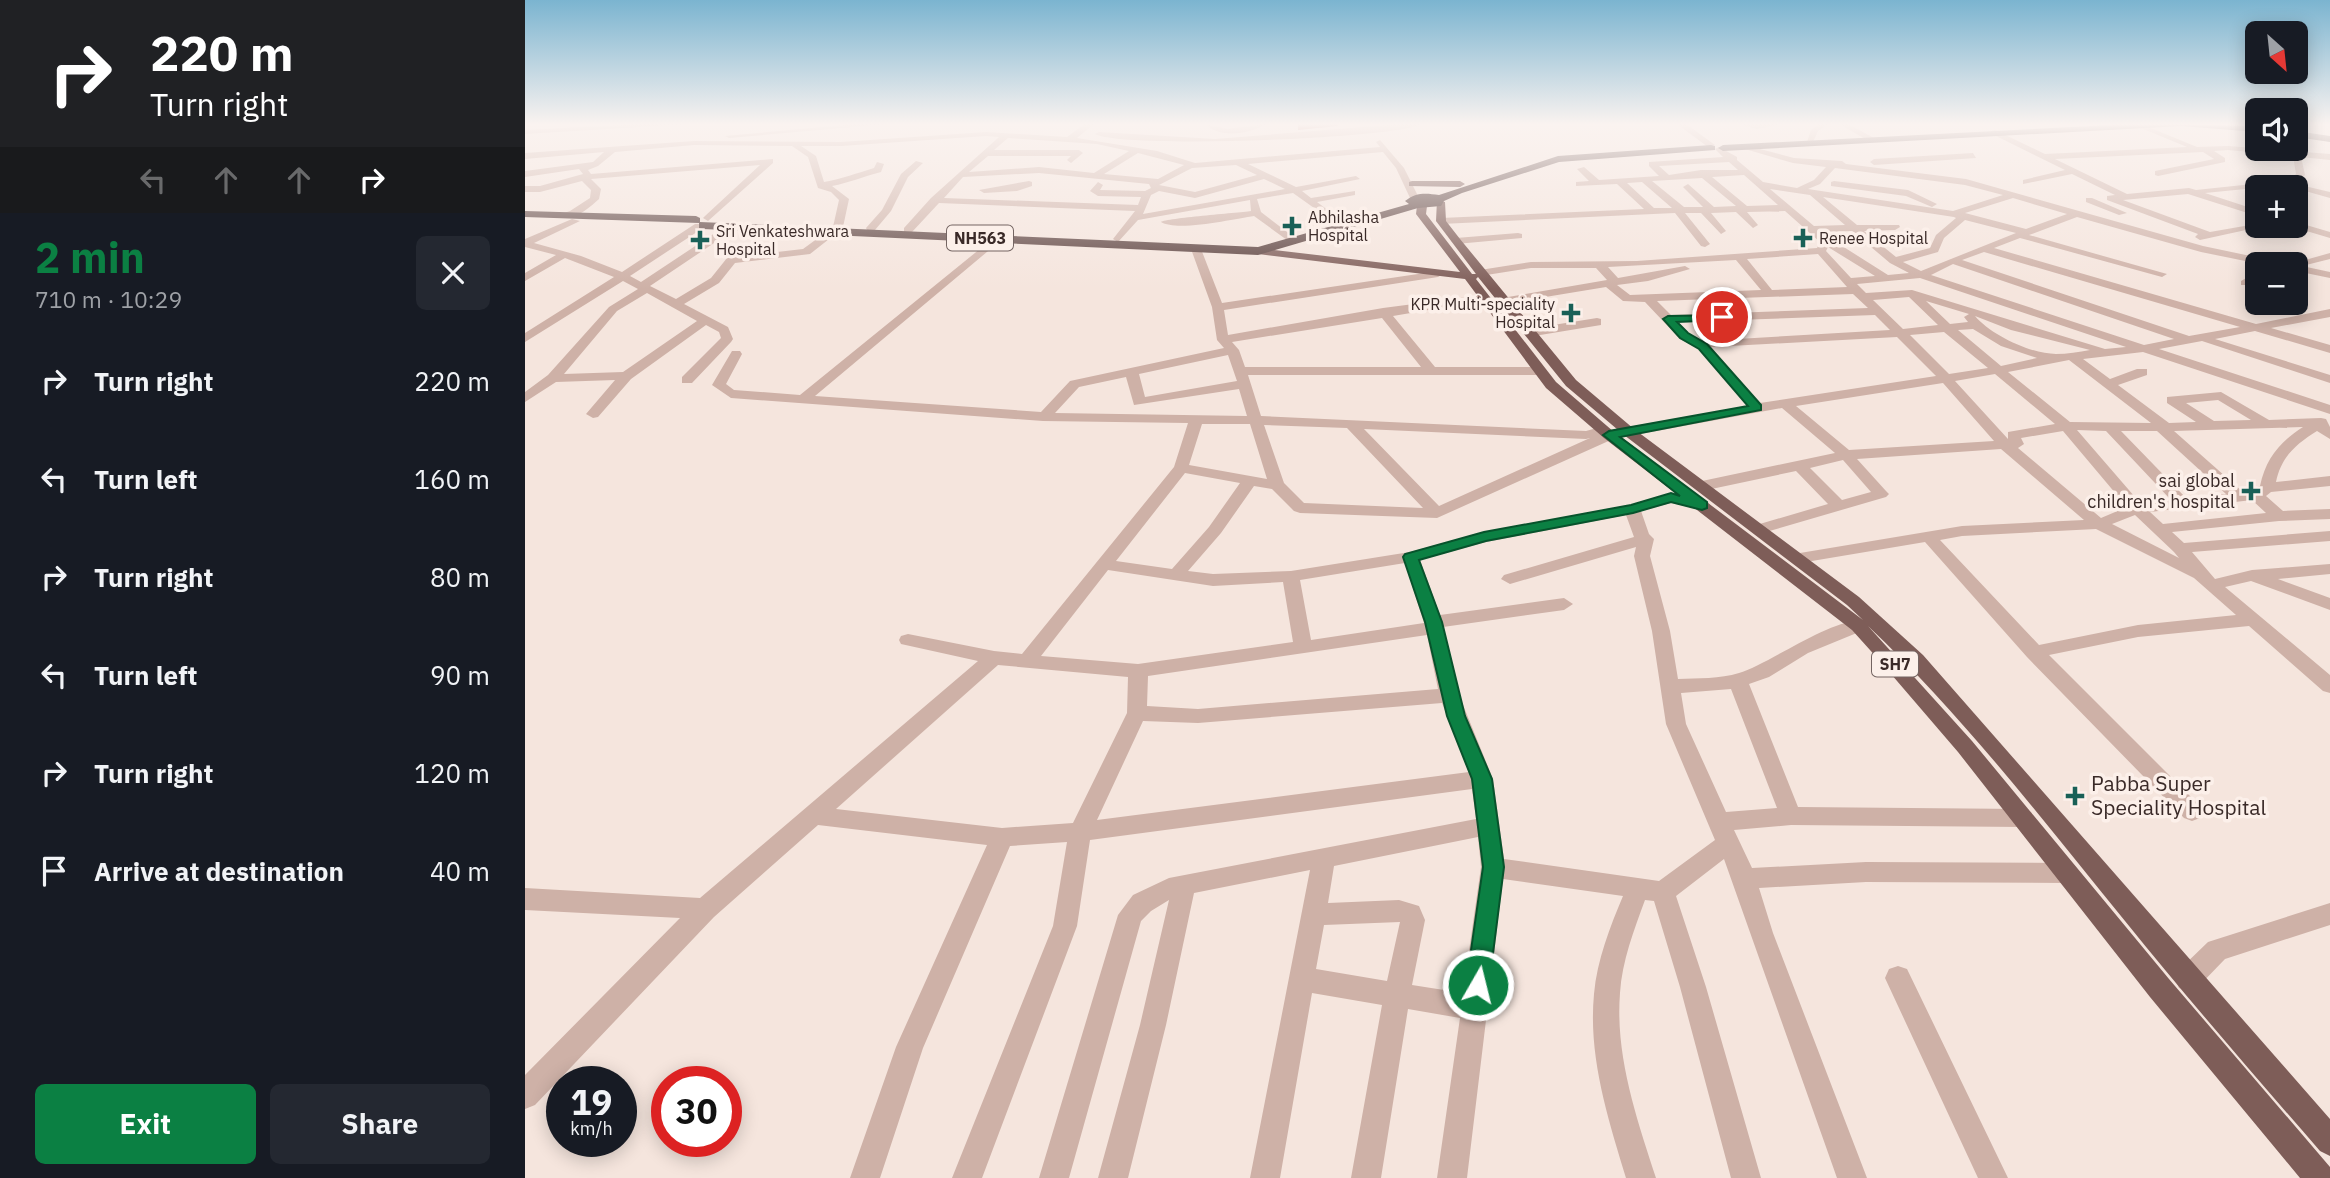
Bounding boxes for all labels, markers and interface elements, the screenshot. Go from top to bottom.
text: 220 m [150,21,294,84]
north arrow [2245,21,2308,84]
map controls [2245,21,2308,315]
icon: right [35,28,126,119]
text: Turn right [150,83,288,125]
button: sound [2245,98,2308,161]
icon: left [134,161,172,199]
icon: ahead [207,161,245,199]
icon: ahead [280,161,318,199]
icon: right [353,161,391,199]
button: + [2245,175,2308,238]
place label: Abhilasha Hospital [1308,207,1379,245]
marker: Abhilasha Hospital [1282,216,1302,236]
place label: Sri Venkateshwara Hospital [716,221,850,259]
road number: NH563 [947,226,1013,250]
marker: Renee Hospital [1793,228,1813,248]
place label: Renee Hospital [1819,228,1928,248]
text: 2 min [35,230,145,285]
marker: Sri Venkateshwara Hospital [690,230,710,250]
button: close [416,236,490,310]
button: − [2245,252,2308,315]
text: 710 m · 10:29 [35,284,182,314]
pin [1692,287,1752,347]
place label: KPR Multi-speciality Hospital [1410,294,1555,332]
icon: arrive [1703,298,1741,336]
marker: KPR Multi-speciality Hospital [1561,303,1581,323]
icon: right [35,362,73,400]
text: Turn right [94,364,213,398]
text: 220 m [414,364,490,398]
icon: left [35,460,73,498]
text: Turn left [94,462,197,496]
text: 160 m [414,462,490,496]
place label: sai global children's hospital [2087,469,2235,513]
marker: sai global children's hospital [2241,481,2261,501]
icon: right [35,558,73,596]
text: Turn right [94,560,213,594]
text: 80 m [430,560,490,594]
road number: SH7 [1872,652,1918,677]
icon: left [35,656,73,694]
text: Turn left [94,658,197,692]
text: 90 m [430,658,490,692]
icon: right [35,754,73,792]
text: Turn right [94,756,213,790]
text: 120 m [414,756,490,790]
place label: Pabba Super Speciality Hospital [2091,769,2267,821]
marker: Pabba Super Speciality Hospital [2065,786,2085,806]
icon: arrive [35,852,73,890]
text: Arrive at destination [94,854,344,888]
text: 40 m [430,854,490,888]
position arrow [1441,948,1515,1022]
speed limit sign: 30 [651,1066,742,1157]
text: 19 [570,1079,613,1125]
button: Exit [35,1084,256,1164]
button: Share [270,1084,490,1164]
text: km/h [570,1117,613,1140]

